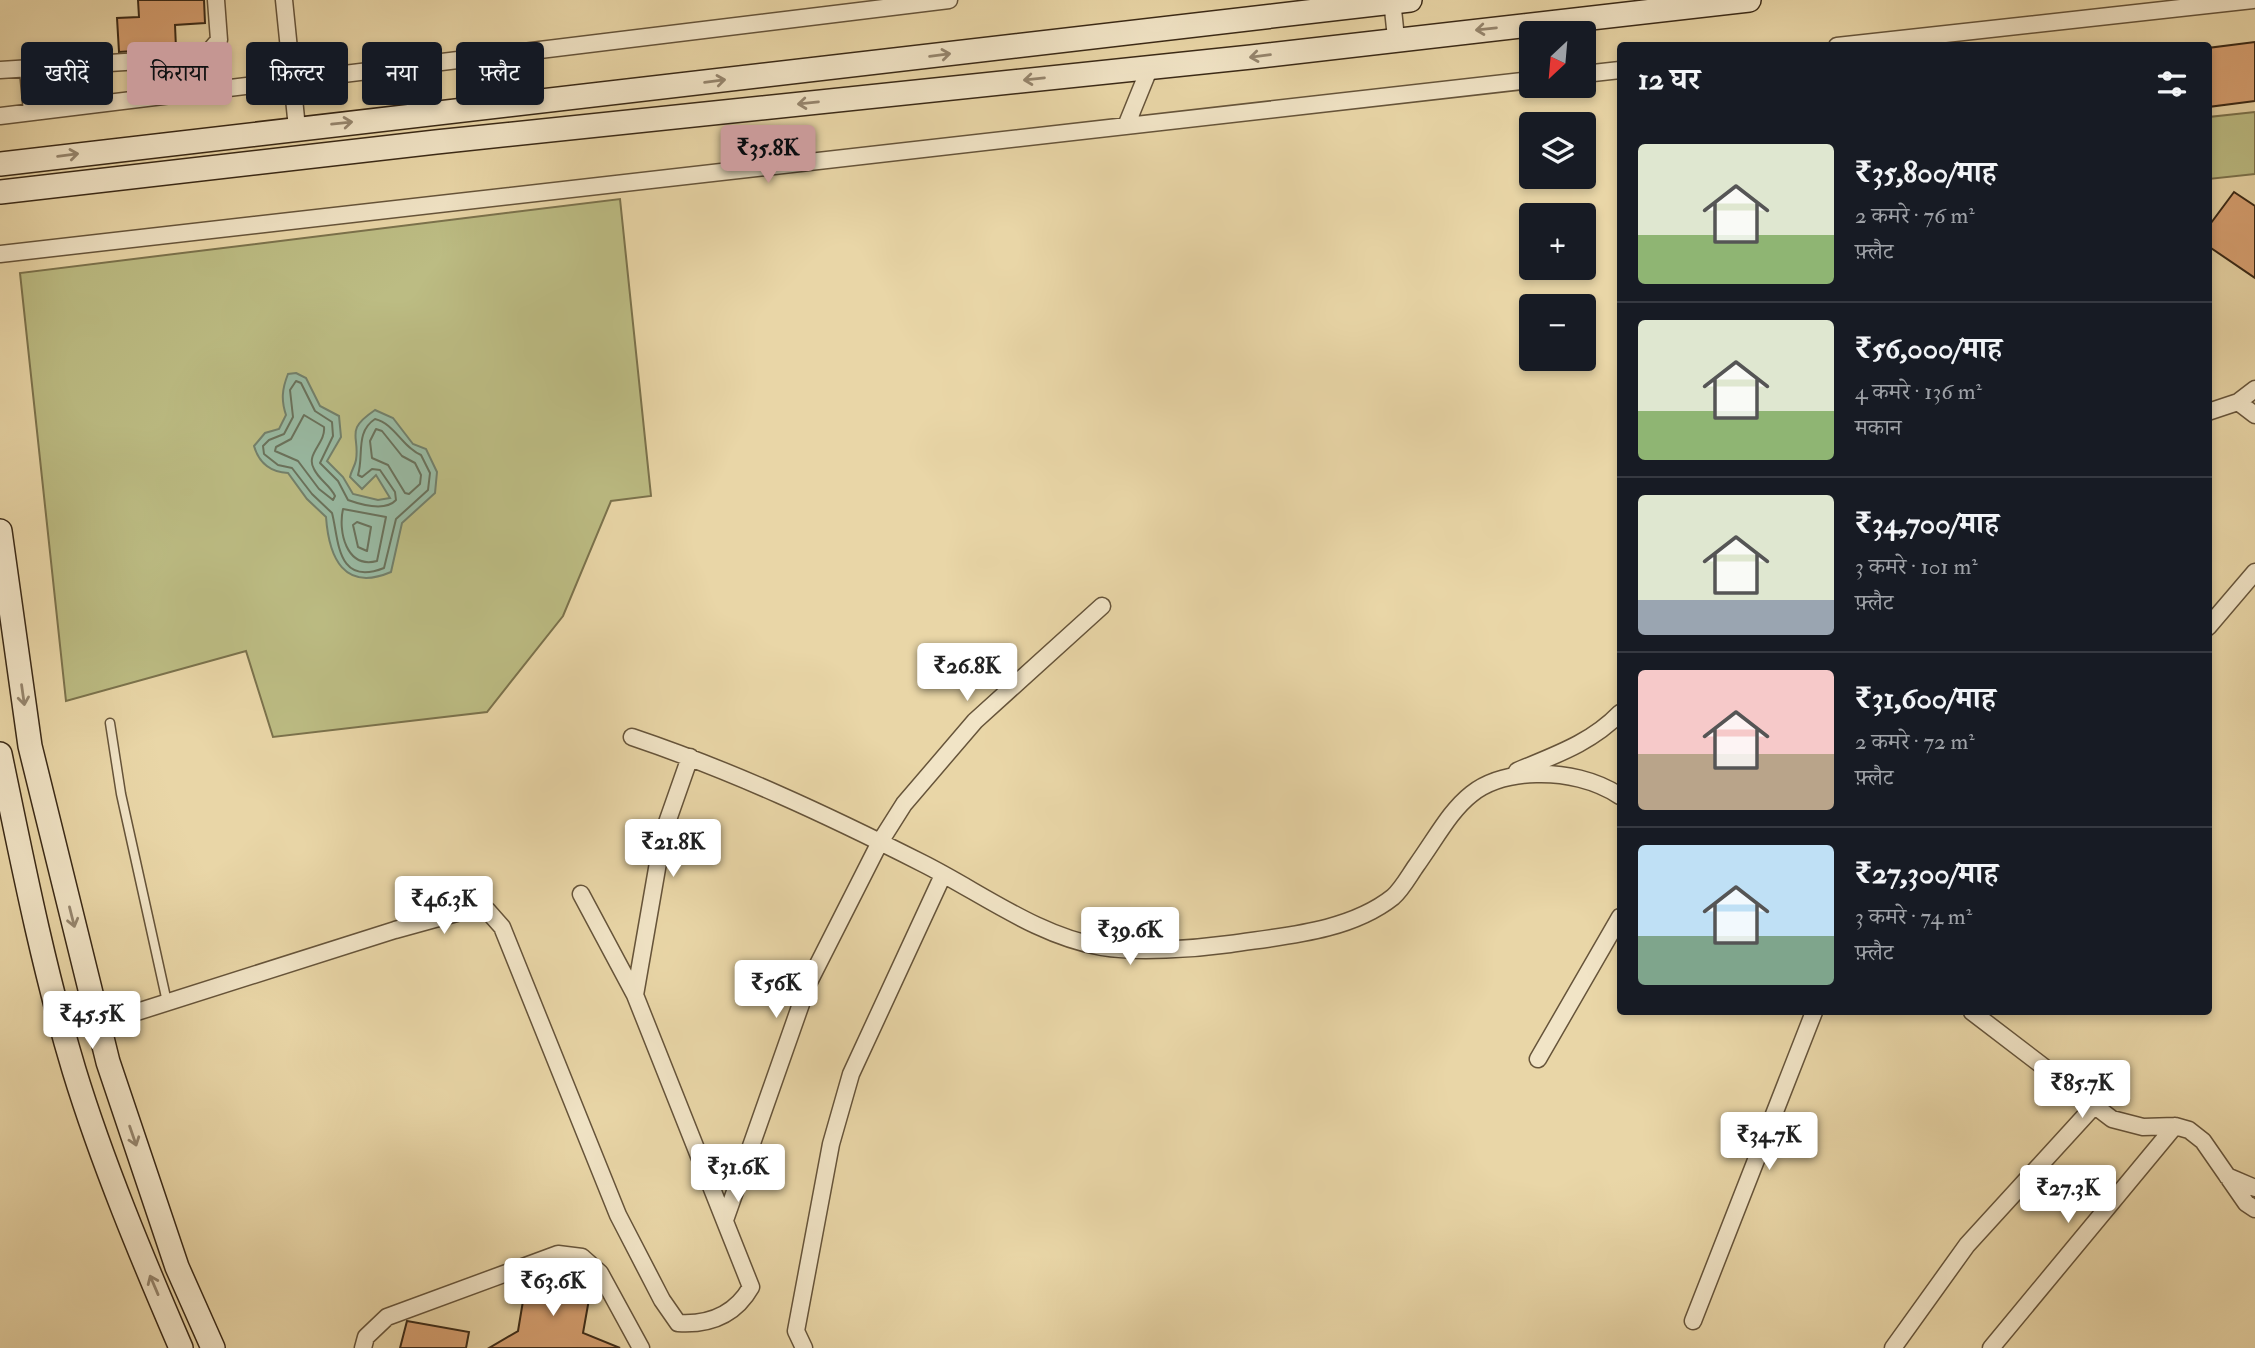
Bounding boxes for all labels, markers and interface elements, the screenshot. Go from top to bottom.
north arrow [1519,21,1596,98]
map controls [1519,21,1596,371]
one-way arrow [1475,22,1498,35]
chip: खरीदें [21,42,113,105]
chip: किराया [127,42,232,105]
chip: फ़िल्टर [246,42,348,105]
chip: नया [362,42,442,105]
chip: फ़्लैट [456,42,544,105]
one-way arrow [929,48,951,61]
one-way arrow [1249,49,1272,62]
text: 12 घर [1638,61,1700,98]
icon: filters [2153,65,2191,103]
one-way arrow [1023,73,1046,86]
one-way arrow [703,75,725,88]
one-way arrow [797,97,819,110]
button: layers [1519,112,1596,189]
one-way arrow [331,116,353,129]
pin: ₹35.8K [711,125,825,185]
text: ₹35.8K [737,133,799,162]
one-way arrow [56,149,79,162]
text: ₹35,800/माह [1855,154,1996,191]
icon: home [1694,172,1778,256]
text: 2 कमरे · 76 m² [1855,201,1975,230]
button: + [1519,203,1596,280]
text: फ़्लैट [1855,237,1893,266]
button: − [1519,294,1596,371]
text: ₹56,000/माह [1855,330,2002,367]
icon: home [1694,348,1778,432]
text: 4 कमरे · 136 m² [1855,377,1982,406]
text: मकान [1855,413,1902,442]
text: ₹34,700/माह [1855,505,1999,542]
icon: home [1694,523,1778,607]
text: 3 कमरे · 101 m² [1855,552,1978,581]
text: फ़्लैट [1855,588,1893,617]
pin: ₹26.8K [910,644,1024,703]
text: ₹26.8K [933,651,1001,680]
text: ₹31,600/माह [1855,680,1996,717]
one-way arrow [16,684,29,706]
icon: home [1694,698,1778,782]
text: 2 कमरे · 72 m² [1855,727,1975,756]
text: फ़्लैट [1855,763,1893,792]
pin: ₹21.8K [616,820,730,879]
text: ₹21.8K [641,827,705,856]
text: ₹27,300/माह [1855,855,1998,892]
icon: home [1694,873,1778,957]
pin: ₹46.3K [387,876,501,936]
text: ₹46.3K [411,884,477,913]
text: 3 कमरे · 74 m² [1855,902,1972,931]
one-way arrow [66,905,79,928]
pin: ₹39.6K [1073,908,1187,967]
text: ₹39.6K [1097,915,1163,944]
text: फ़्लैट [1855,938,1893,967]
pin: ₹56K [735,960,817,1020]
text: ₹56K [751,968,801,997]
pin: ₹45.5K [35,992,149,1051]
text: ₹45.5K [59,999,125,1028]
pin: ₹85.7K [2025,1060,2139,1120]
text: ₹85.7K [2050,1068,2114,1097]
pin: ₹34.7K [1712,1112,1826,1172]
text: ₹34.7K [1737,1120,1801,1149]
one-way arrow [128,1125,140,1147]
pin: ₹31.6K [681,1144,795,1204]
text: ₹31.6K [707,1152,769,1181]
pin: ₹27.3K [2011,1166,2125,1225]
text: ₹27.3K [2036,1173,2100,1202]
pin: ₹63.6K [496,1258,610,1318]
text: ₹63.6K [520,1266,586,1295]
one-way arrow [147,1275,160,1297]

